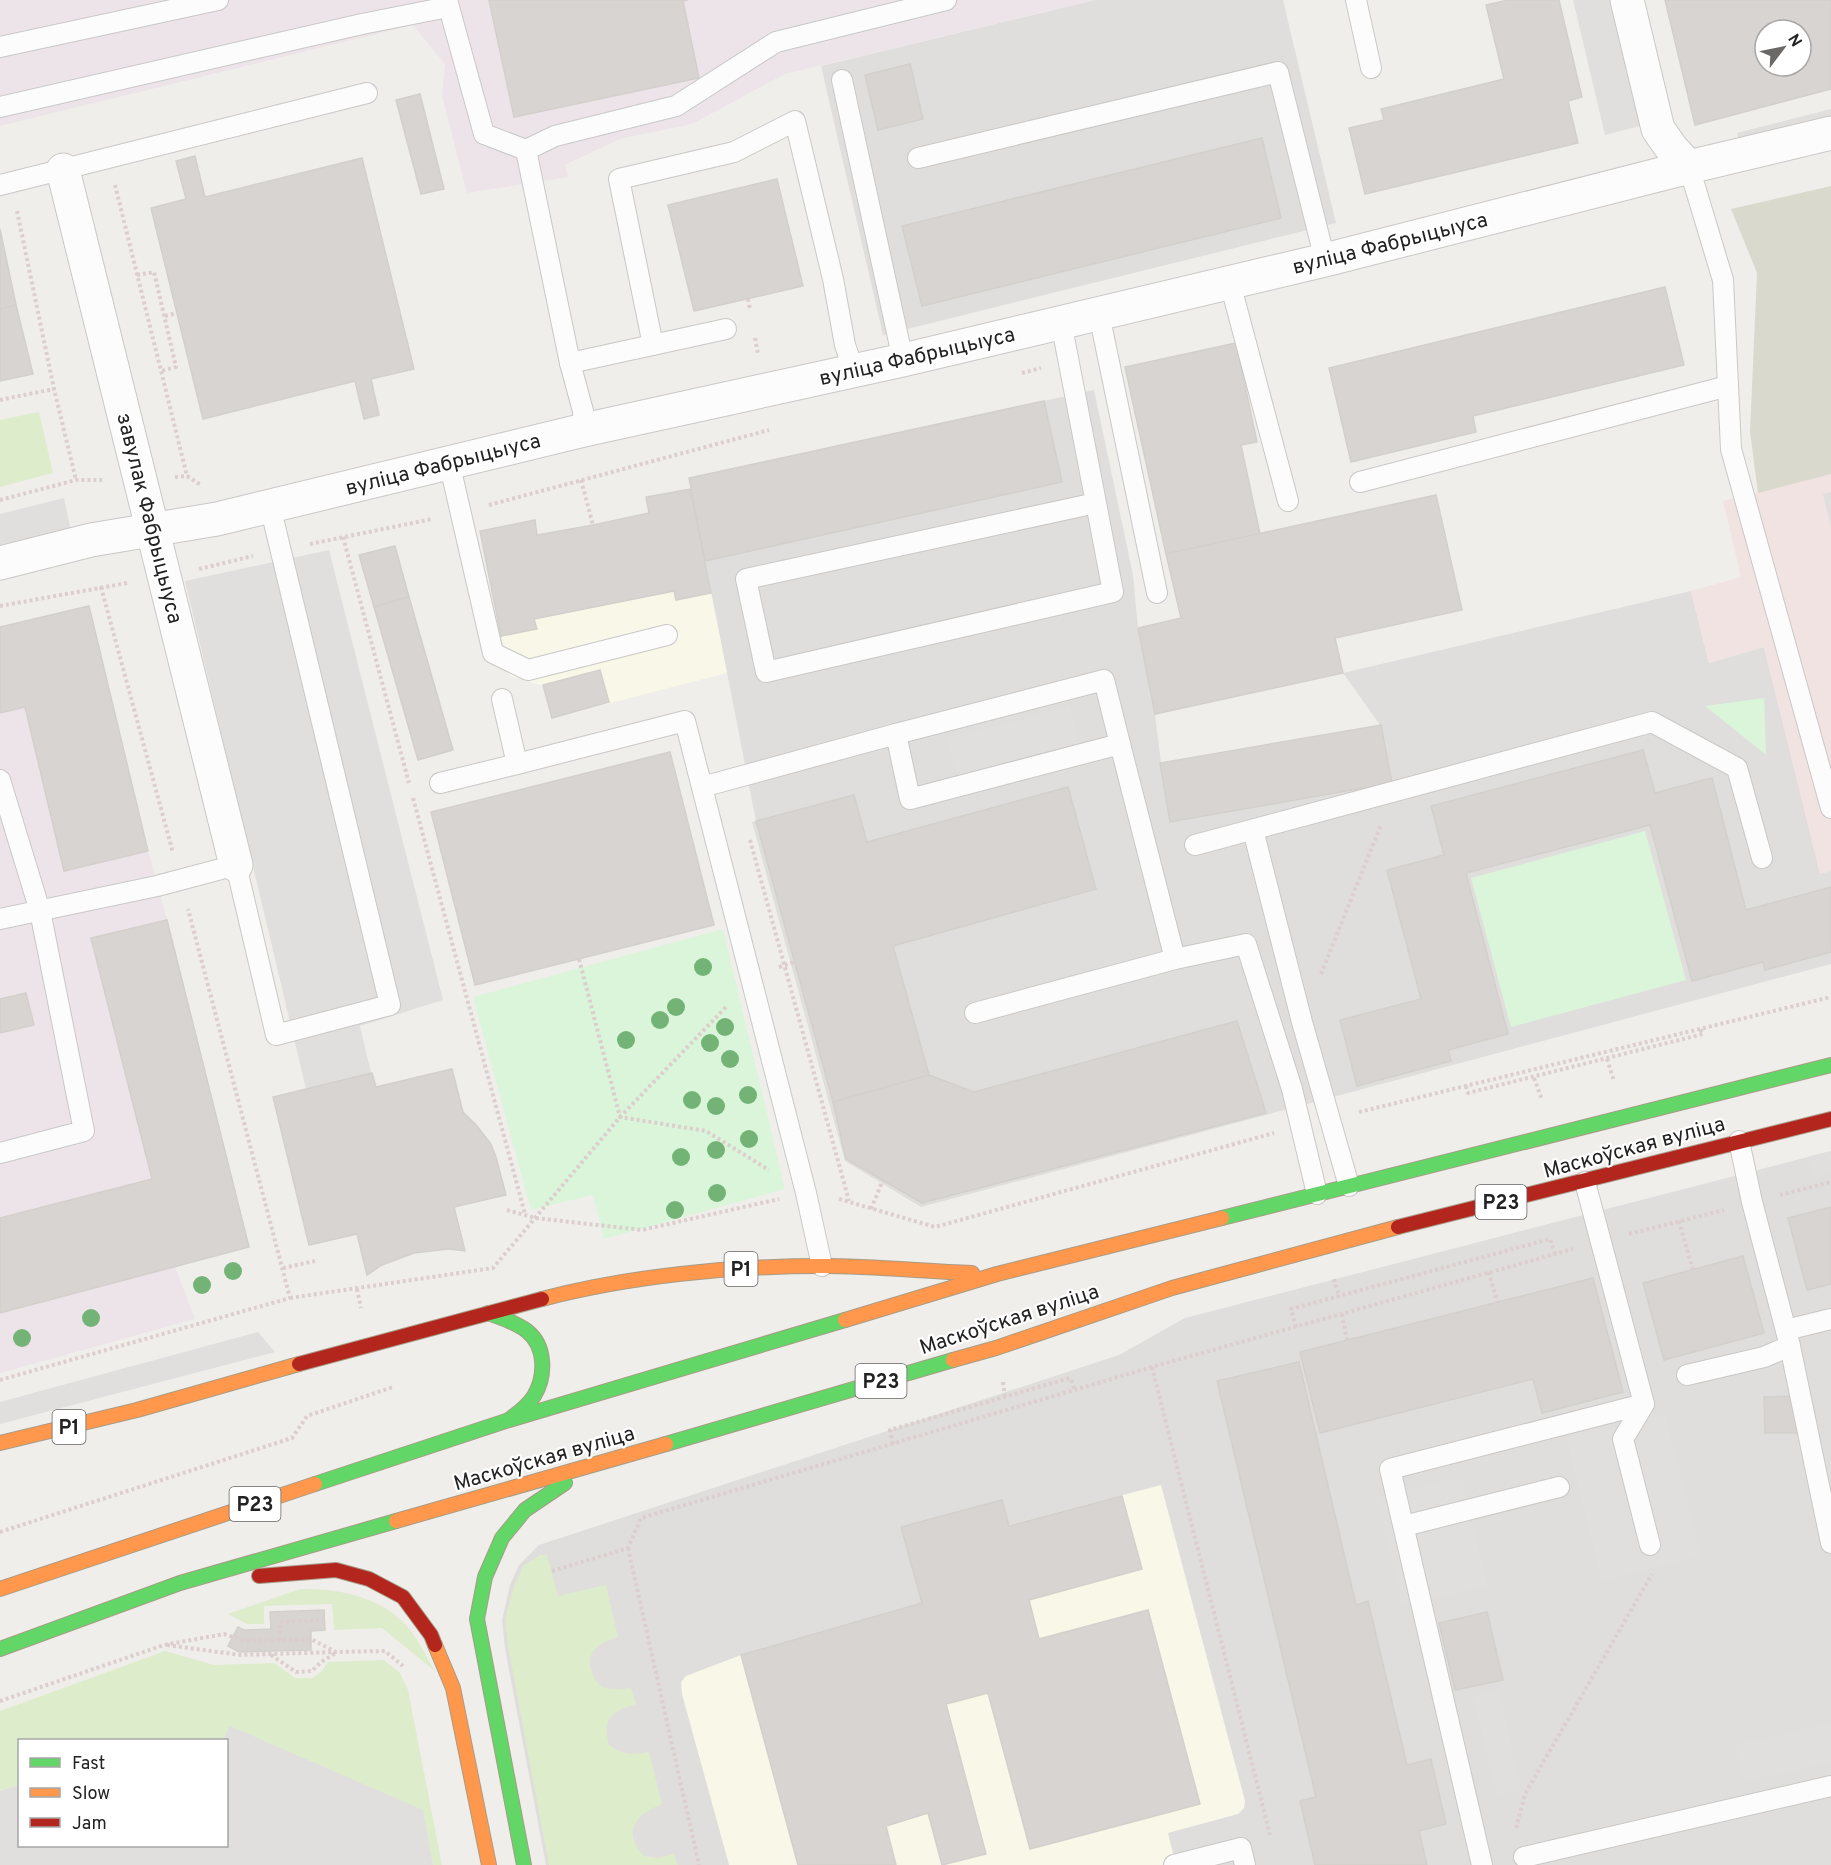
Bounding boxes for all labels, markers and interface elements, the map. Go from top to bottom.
north arrow [1753,18,1813,78]
text: N [1782,31,1806,51]
street label: вуліца Фабрыцыуса [1290,207,1491,282]
street label: вуліца Фабрыцыуса [817,322,1018,393]
street label: завулак Фабрыцыуса [109,410,188,627]
street label: вуліца Фабрыцыуса [343,428,544,503]
street label: Маскоўская вуліца [1541,1111,1728,1186]
road number: Р23 [1476,1185,1526,1219]
road number: Р1 [724,1252,758,1286]
street label: Маскоўская вуліца [916,1279,1103,1362]
road number: Р23 [856,1364,906,1398]
road number: Р1 [52,1410,86,1444]
street label: Маскоўская вуліца [451,1421,638,1498]
road number: Р23 [230,1487,280,1521]
legend [18,1739,228,1847]
text: Fast [72,1753,105,1776]
text: Slow [72,1783,110,1806]
text: Jam [72,1813,107,1836]

